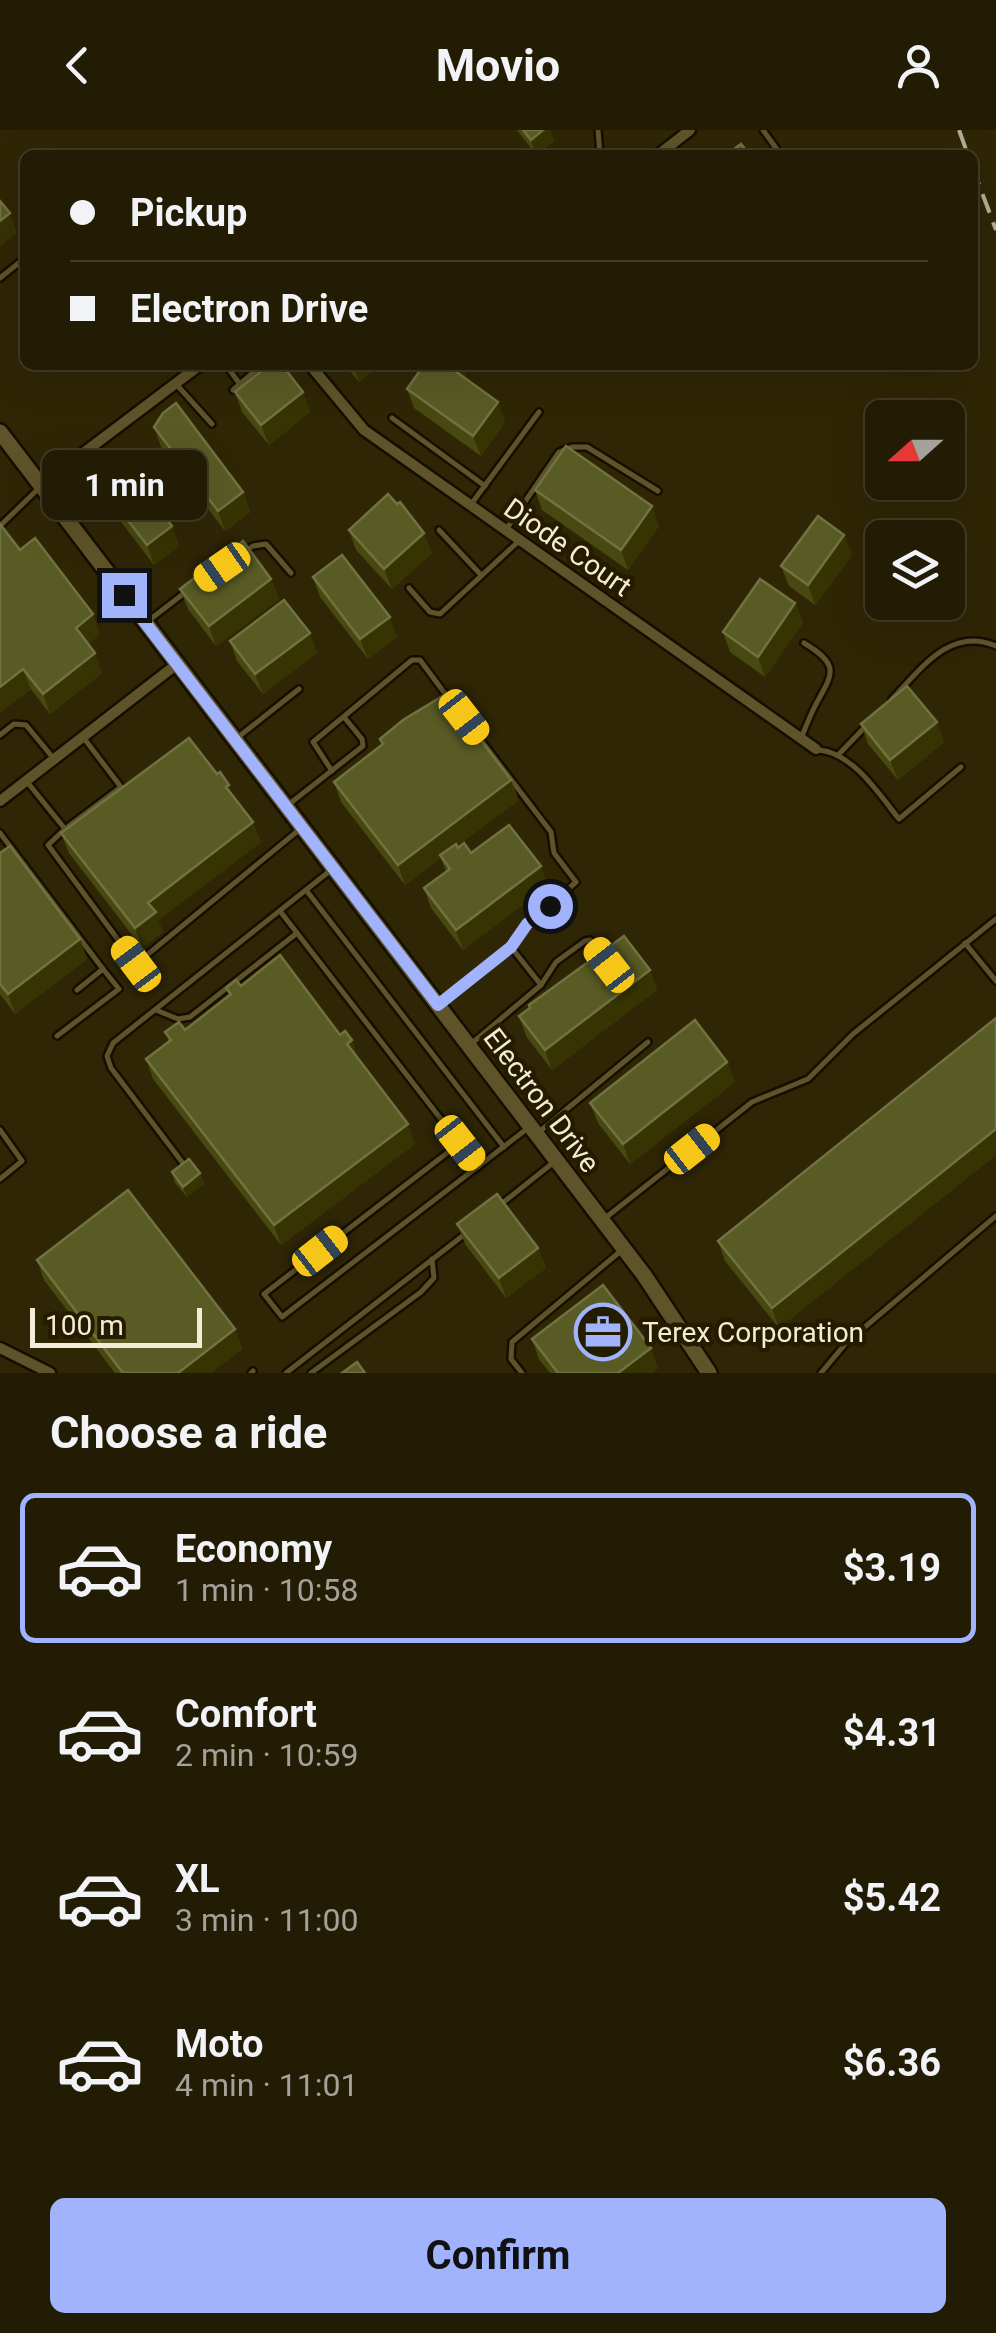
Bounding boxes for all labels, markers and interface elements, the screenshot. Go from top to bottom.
icon: back [50,38,105,93]
icon: person [891,38,946,93]
text: Movio [436,39,560,92]
text: Pickup [130,191,247,235]
text: Electron Drive [130,287,368,331]
north arrow [865,400,965,500]
map controls [865,400,965,620]
callout: 1 min [42,450,206,520]
text: 1 min [84,466,165,504]
street label: Diode Court [498,492,638,603]
button: layers [865,520,965,620]
car [189,538,255,596]
route end [102,573,147,618]
car [434,684,494,750]
route start [528,884,573,929]
car [106,931,166,997]
car [579,932,639,998]
street label: Electron Drive [477,1022,607,1179]
car [430,1110,490,1176]
car [659,1119,725,1179]
car [287,1221,353,1281]
office icon: Terex Corporation [573,1302,633,1362]
scale bar [30,1303,202,1348]
text: 100 m [45,1309,124,1342]
place label: Terex Corporation [642,1316,864,1349]
text: Choose a ride [50,1406,327,1459]
icon: car [55,1523,145,1613]
text: Economy [175,1527,332,1571]
text: $3.19 [843,1546,941,1590]
text: 1 min · 10:58 [175,1571,358,1609]
icon: car [55,1688,145,1778]
text: Comfort [175,1692,317,1736]
text: $4.31 [843,1711,941,1755]
text: 2 min · 10:59 [175,1736,358,1774]
icon: car [55,1853,145,1943]
text: XL [175,1857,220,1901]
text: $5.42 [843,1876,941,1920]
text: 3 min · 11:00 [175,1901,358,1939]
icon: car [55,2018,145,2108]
text: Moto [175,2022,264,2066]
text: $6.36 [843,2041,941,2085]
text: 4 min · 11:01 [175,2066,358,2104]
button: Confirm [50,2198,946,2313]

